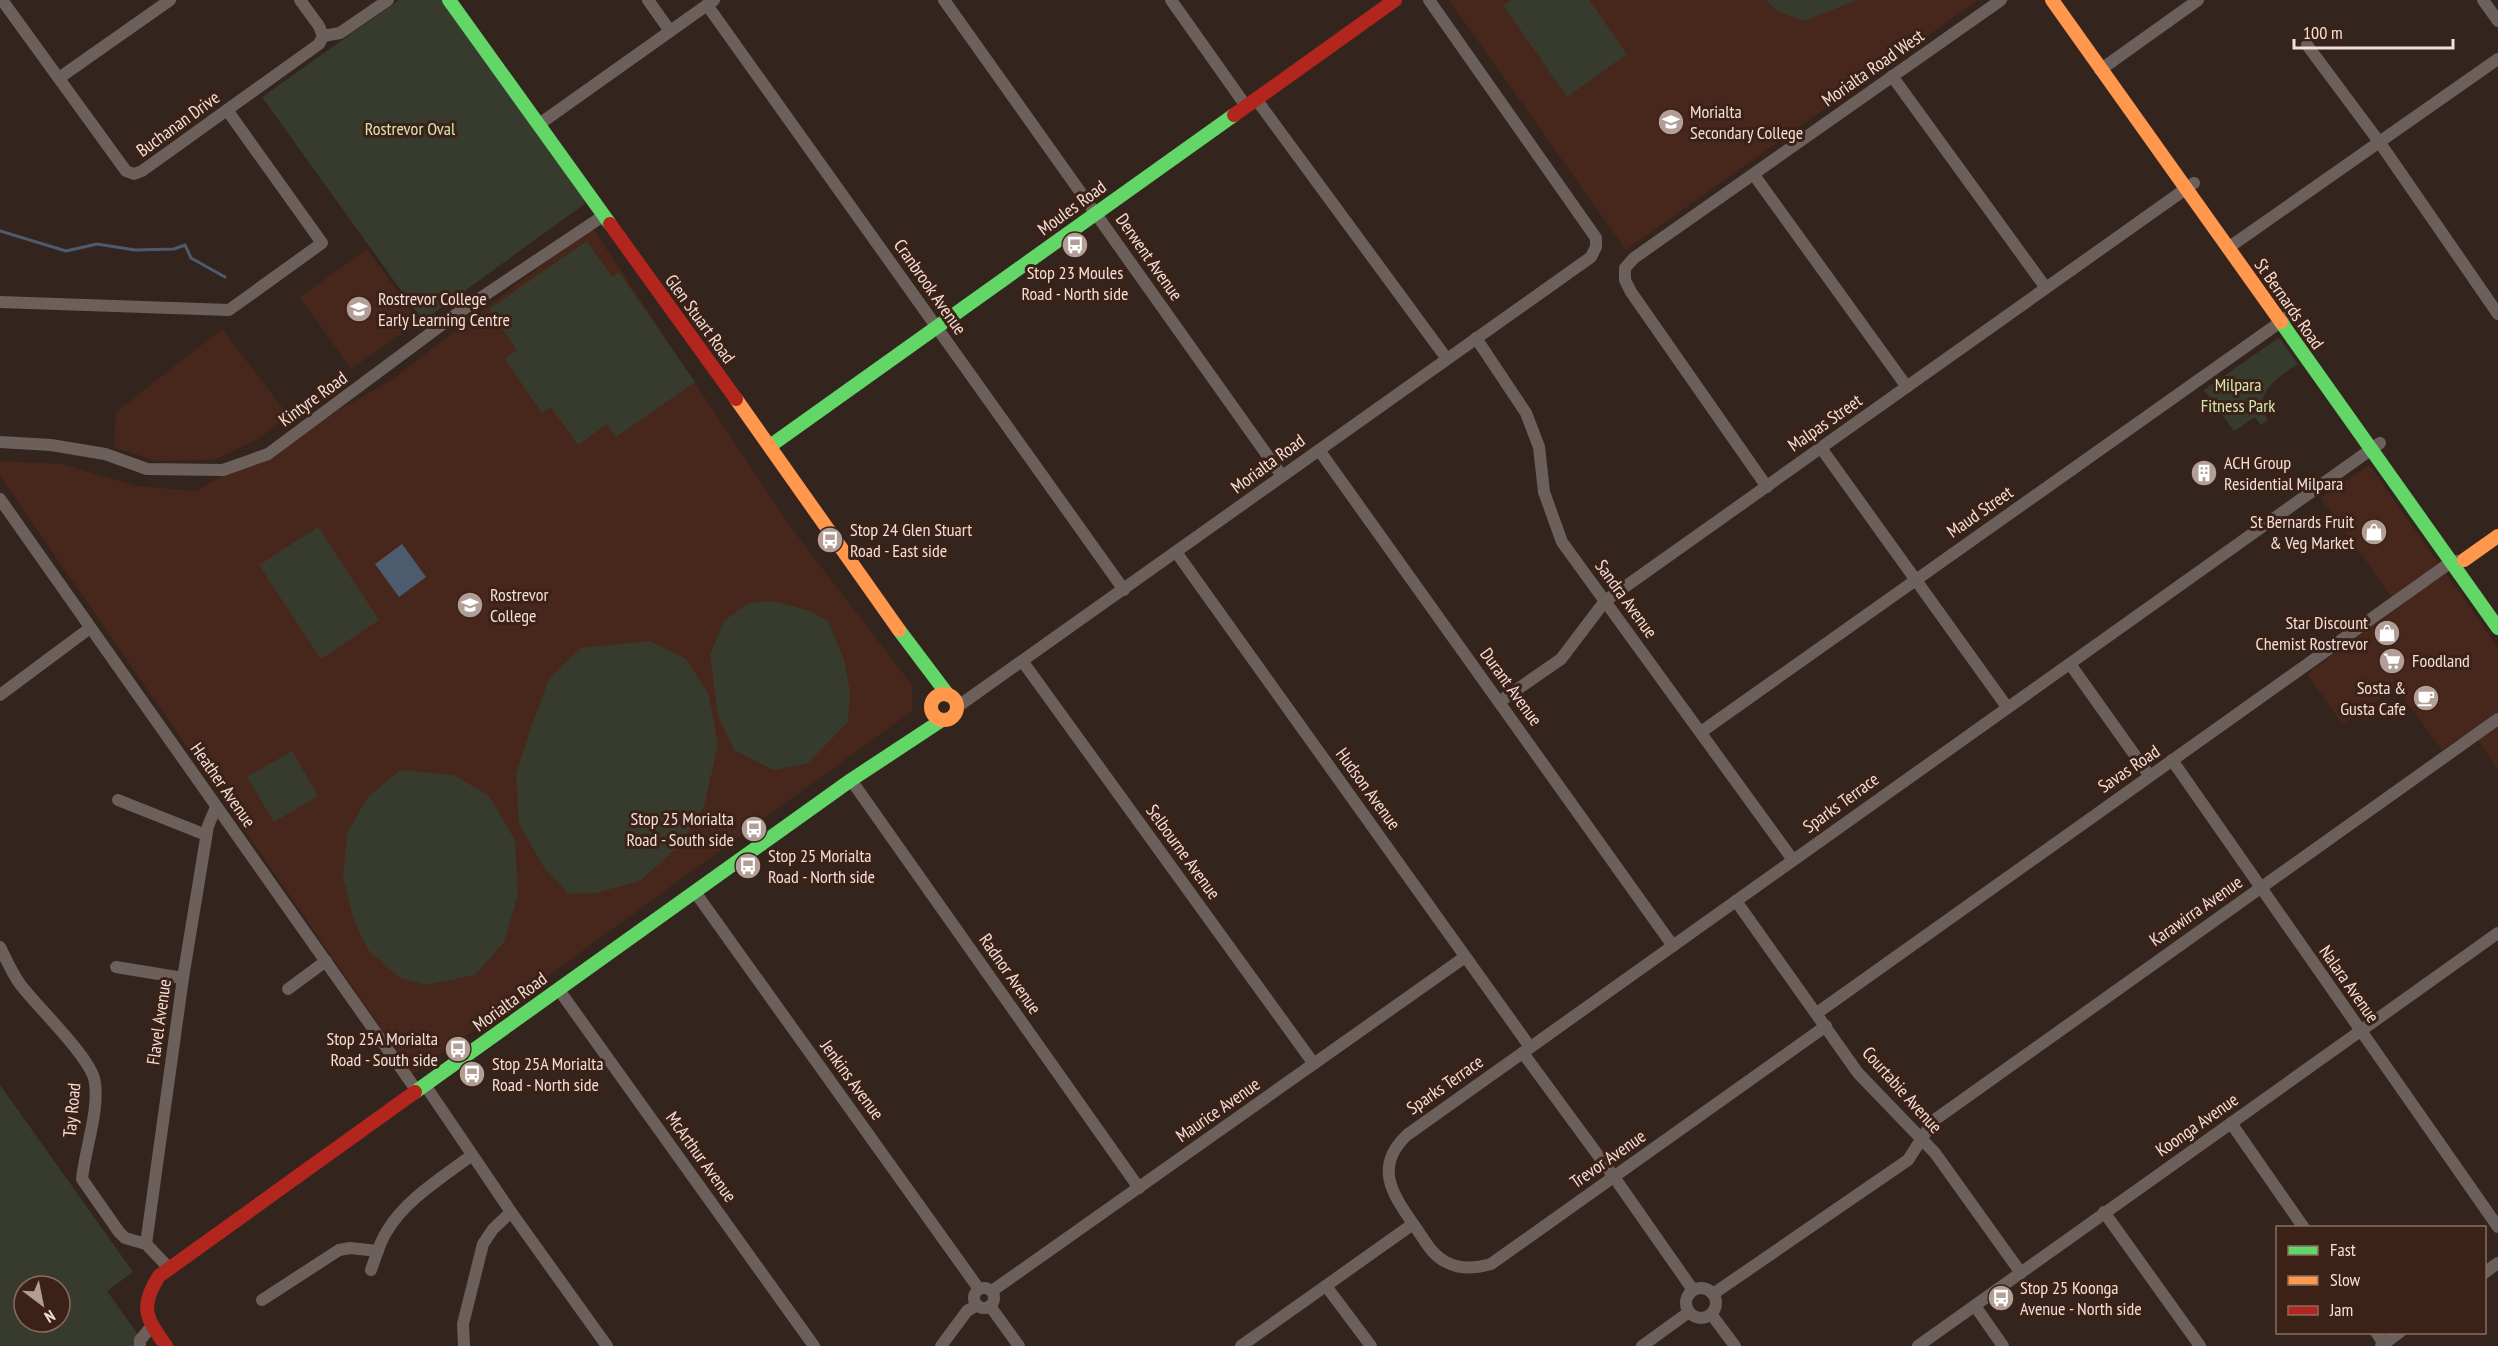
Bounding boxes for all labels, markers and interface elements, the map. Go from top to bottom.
scale bar [2294,12,2453,50]
text: 100 m [2303,21,2343,44]
street label: Morialta Road West [1817,24,1928,111]
street label: Buchanan Drive [132,86,224,162]
place label: Morialta Secondary College [1690,100,1803,144]
school or university icon: Morialta Secondary College [1656,107,1686,137]
park label: Rostrevor Oval [365,117,456,140]
street label: Moules Road [1033,175,1111,240]
street label: Derwent Avenue [1111,209,1188,305]
bus stop icon: Stop 23 Moules Road - North side [1060,230,1090,260]
street label: Cranbrook Avenue [889,234,972,339]
street label: St Bernards Road [2250,254,2329,354]
place label: Stop 23 Moules Road - North side [1022,261,1128,305]
street label: Glen Stuart Road [660,270,740,368]
place label: Rostrevor College Early Learning Centre [378,287,510,331]
school or university icon: Rostrevor College Early Learning Centre [344,294,374,324]
street label: Kintyre Road [274,366,351,431]
park label: Milpara Fitness Park [2201,373,2275,417]
street label: Malpas Street [1783,389,1866,456]
street label: Morialta Road [1226,429,1309,498]
place label: ACH Group Residential Milpara [2224,451,2343,495]
building icon: ACH Group Residential Milpara [2189,458,2219,488]
street label: Maud Street [1942,481,2017,543]
place label: St Bernards Fruit & Veg Market [2250,510,2354,554]
shop icon: St Bernards Fruit & Veg Market [2359,517,2389,547]
place label: Stop 24 Glen Stuart Road - East side [850,518,972,562]
bus stop icon: Stop 24 Glen Stuart Road - East side [815,525,845,555]
street label: Sandra Avenue [1590,555,1663,643]
place label: Rostrevor College [490,583,549,627]
school or university icon: Rostrevor College [455,590,485,620]
place label: Star Discount Chemist Rostrevor [2255,611,2368,655]
shop icon: Star Discount Chemist Rostrevor [2372,618,2402,648]
street label: Durant Avenue [1475,643,1547,730]
supermarket icon: Foodland [2377,646,2407,676]
place label: Foodland [2412,649,2470,672]
place label: Sosta & Gusta Cafe [2340,676,2406,720]
cafe icon: Sosta & Gusta Cafe [2411,683,2441,713]
street label: Heather Avenue [186,738,261,832]
street label: Savas Road [2093,740,2164,798]
street label: Hudson Avenue [1331,743,1406,834]
street label: Sparks Terrace [1798,767,1883,838]
street label: Selbourne Avenue [1141,800,1226,904]
place label: Stop 25 Morialta Road - South side [627,807,734,851]
bus stop icon: Stop 25 Morialta Road - South side [739,814,769,844]
place label: Stop 25 Morialta Road - North side [768,844,875,888]
bus stop icon: Stop 25 Morialta Road - North side [733,851,763,881]
street label: Karawirra Avenue [2145,870,2247,951]
street label: Radnor Avenue [974,929,1047,1018]
street label: Nalara Avenue [2314,941,2384,1027]
street label: Morialta Road [468,967,551,1036]
street label: Flavel Avenue [141,978,176,1066]
place label: Stop 25A Morialta Road - South side [327,1027,438,1071]
bus stop icon: Stop 25A Morialta Road - South side [443,1034,473,1064]
street label: Jenkins Avenue [815,1034,889,1124]
street label: Courtabie Avenue [1857,1042,1947,1138]
street label: Sparks Terrace [1402,1050,1487,1119]
place label: Stop 25A Morialta Road - North side [492,1052,604,1096]
bus stop icon: Stop 25A Morialta Road - North side [457,1059,487,1089]
street label: Maurice Avenue [1171,1072,1264,1147]
street label: Tay Road [58,1082,85,1138]
street label: Koonga Avenue [2151,1088,2242,1161]
street label: McArthur Avenue [661,1107,742,1206]
street label: Trevor Avenue [1565,1124,1650,1193]
legend [2276,1226,2486,1334]
text: Fast [2330,1238,2356,1261]
text: Slow [2330,1268,2361,1291]
north arrow [12,1274,72,1334]
place label: Stop 25 Koonga Avenue - North side [2020,1276,2142,1320]
bus stop icon: Stop 25 Koonga Avenue - North side [1986,1283,2016,1313]
text: Jam [2329,1298,2353,1321]
text: N [41,1306,59,1327]

